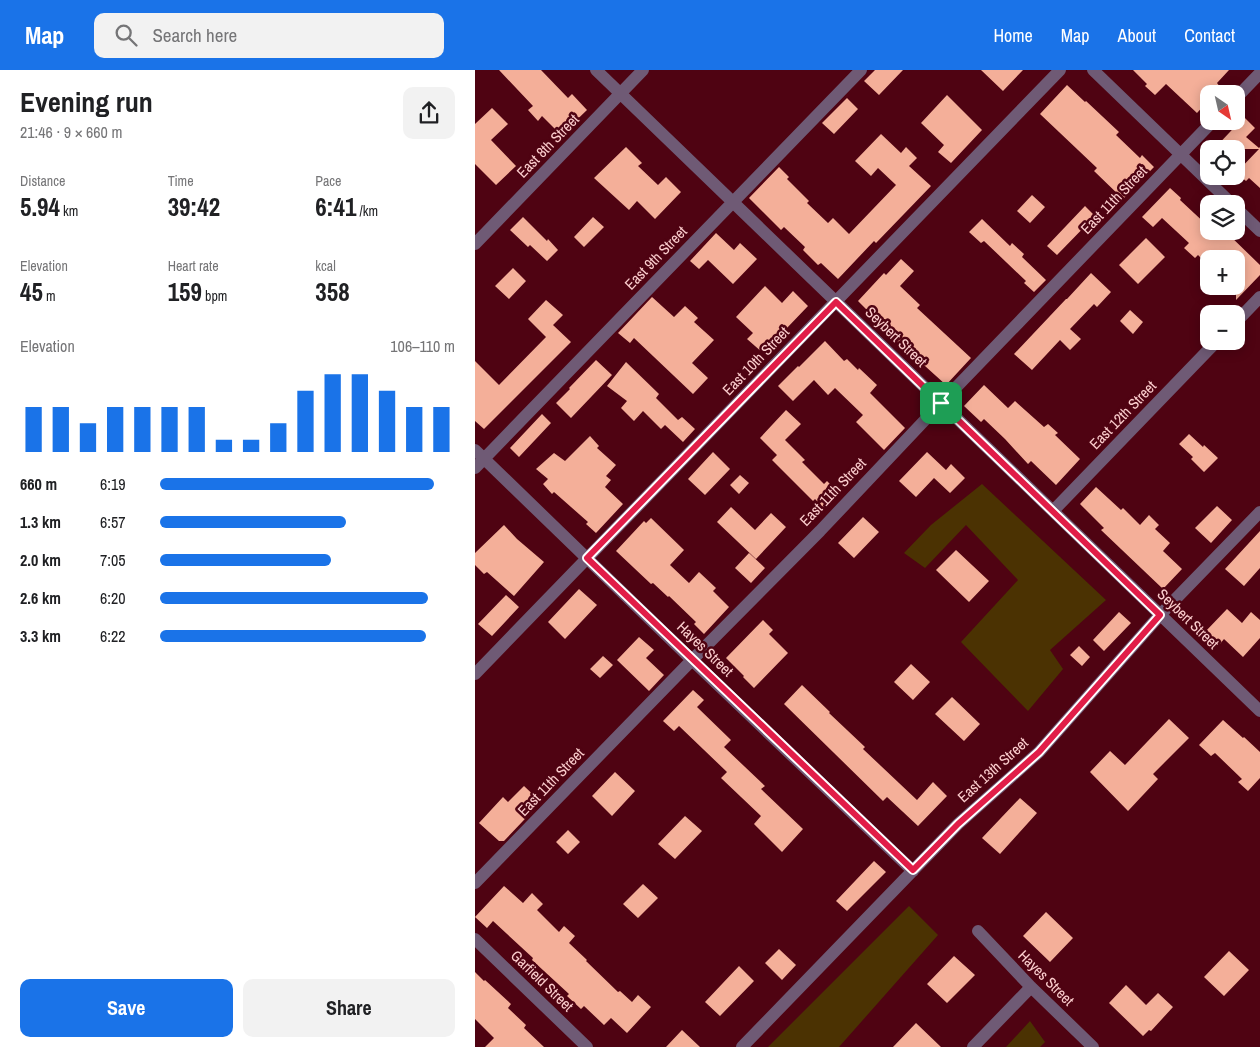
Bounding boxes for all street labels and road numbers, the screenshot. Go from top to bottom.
street label: East 8th Street [512,109,584,182]
street label: East 11th Street [1076,161,1152,238]
street label: East 9th Street [620,221,692,294]
street label: Seybert Street [861,302,932,372]
street label: East 10th Street [717,321,794,400]
street label: East 12th Street [1084,375,1161,454]
street label: East 11th Street [795,453,871,530]
street label: Seybert Street [1153,584,1224,654]
street label: Hayes Street [672,616,739,681]
street label: East 13th Street [953,732,1033,807]
street label: East 11th Street [513,743,589,820]
street label: Garfield Street [506,945,579,1016]
street label: Hayes Street [1014,945,1079,1011]

